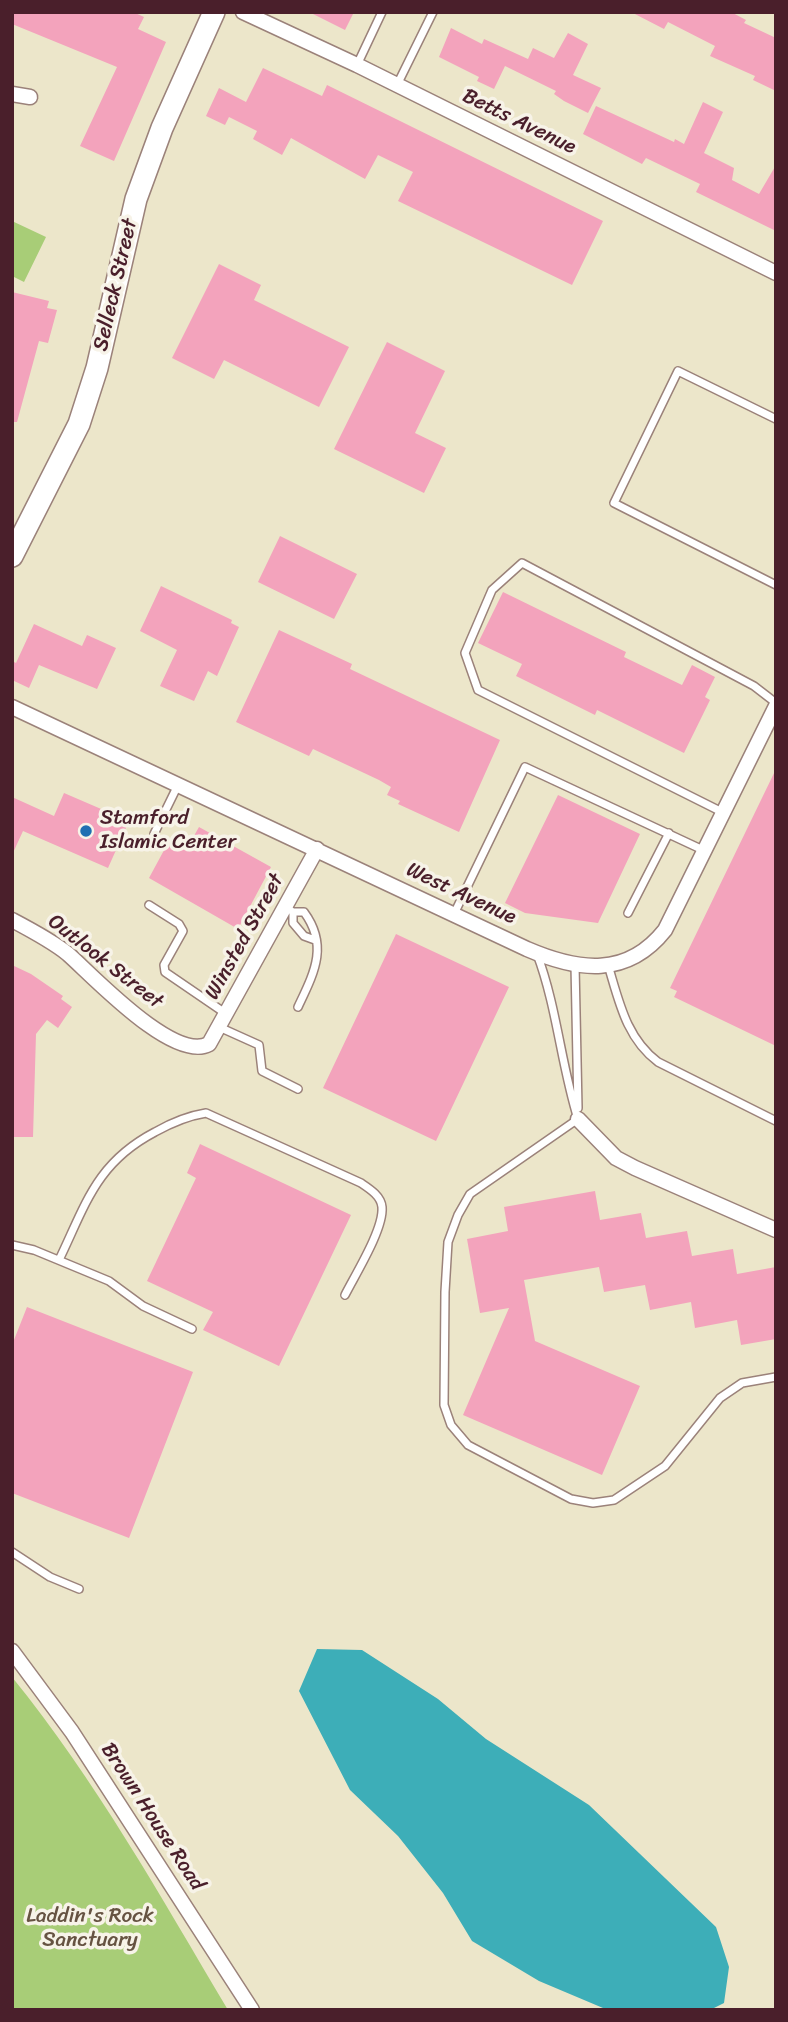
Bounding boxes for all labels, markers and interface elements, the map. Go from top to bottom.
street label: Betts Avenue [458,84,580,160]
street label: Selleck Street [89,216,143,354]
place label: Stamford Islamic Center [100,806,236,856]
marker: Stamford Islamic Center [78,823,94,839]
street label: West Avenue [402,858,520,930]
street label: Winsted Street [200,870,290,1004]
street label: Outlook Street [43,909,167,1015]
street label: Brown House Road [95,1738,209,1896]
park label: Laddin's Rock Sanctuary [26,1904,154,1954]

